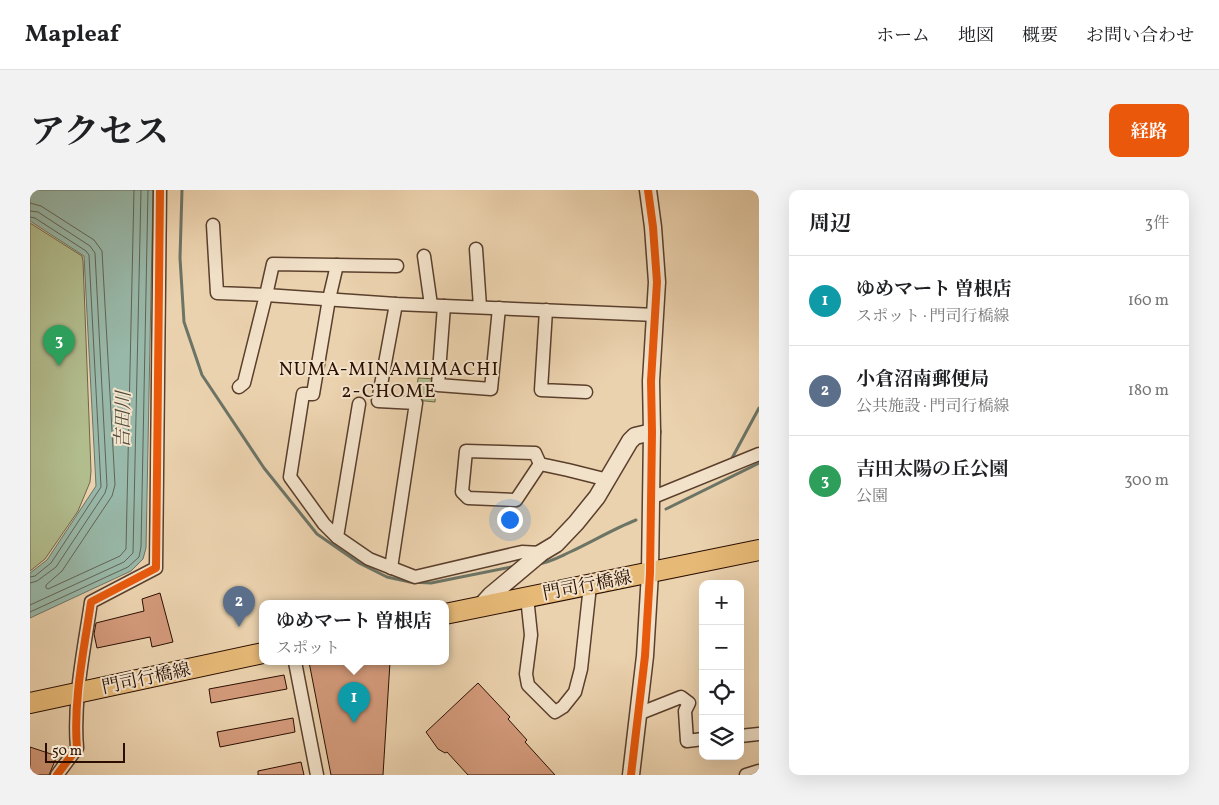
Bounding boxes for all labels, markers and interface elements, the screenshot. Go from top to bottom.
text: Mapleaf [25,18,119,52]
text: ホーム [876,24,930,49]
text: 地図 [958,24,994,49]
text: 概要 [1022,24,1058,49]
text: お問い合わせ [1086,24,1194,49]
button: 経路 [1109,104,1189,157]
text: アクセス [30,110,169,158]
text: 周辺 [809,210,851,239]
text: 3件 [1145,213,1169,235]
text: ゆめマート 曽根店 [856,277,1012,303]
text: 1 [822,290,828,312]
text: 160 m [1128,290,1169,312]
text: スポット · 門司行橋線 [856,306,1010,328]
pin: 3 [43,325,75,366]
district label: NUMA-MINAMIMACHI 2-CHOME [279,357,499,405]
text: 小倉沼南郵便局 [856,367,989,393]
text: 2 [821,380,829,402]
text: 180 m [1128,380,1169,402]
water label: 吉田川 [111,389,138,449]
text: 公共施設 · 門司行橋線 [856,396,1010,418]
text: 吉田太陽の丘公園 [856,457,1008,483]
text: 3 [821,470,829,492]
text: 300 m [1124,470,1169,492]
text: 公園 [856,486,888,508]
your location [497,507,523,533]
street label: 門司行橋線 [541,566,634,607]
map controls [699,580,744,760]
button: + [699,580,744,625]
pin: 2 [223,586,255,627]
popup [259,600,449,665]
text: ゆめマート 曽根店 [276,609,432,635]
button: − [699,625,744,670]
text: スポット [276,638,340,660]
street label: 門司行橋線 [100,658,193,701]
button: locate [699,670,744,715]
pin: 1 [338,682,370,723]
button: layers [699,715,744,760]
scale bar [45,740,125,763]
text: 50 m [52,742,82,761]

